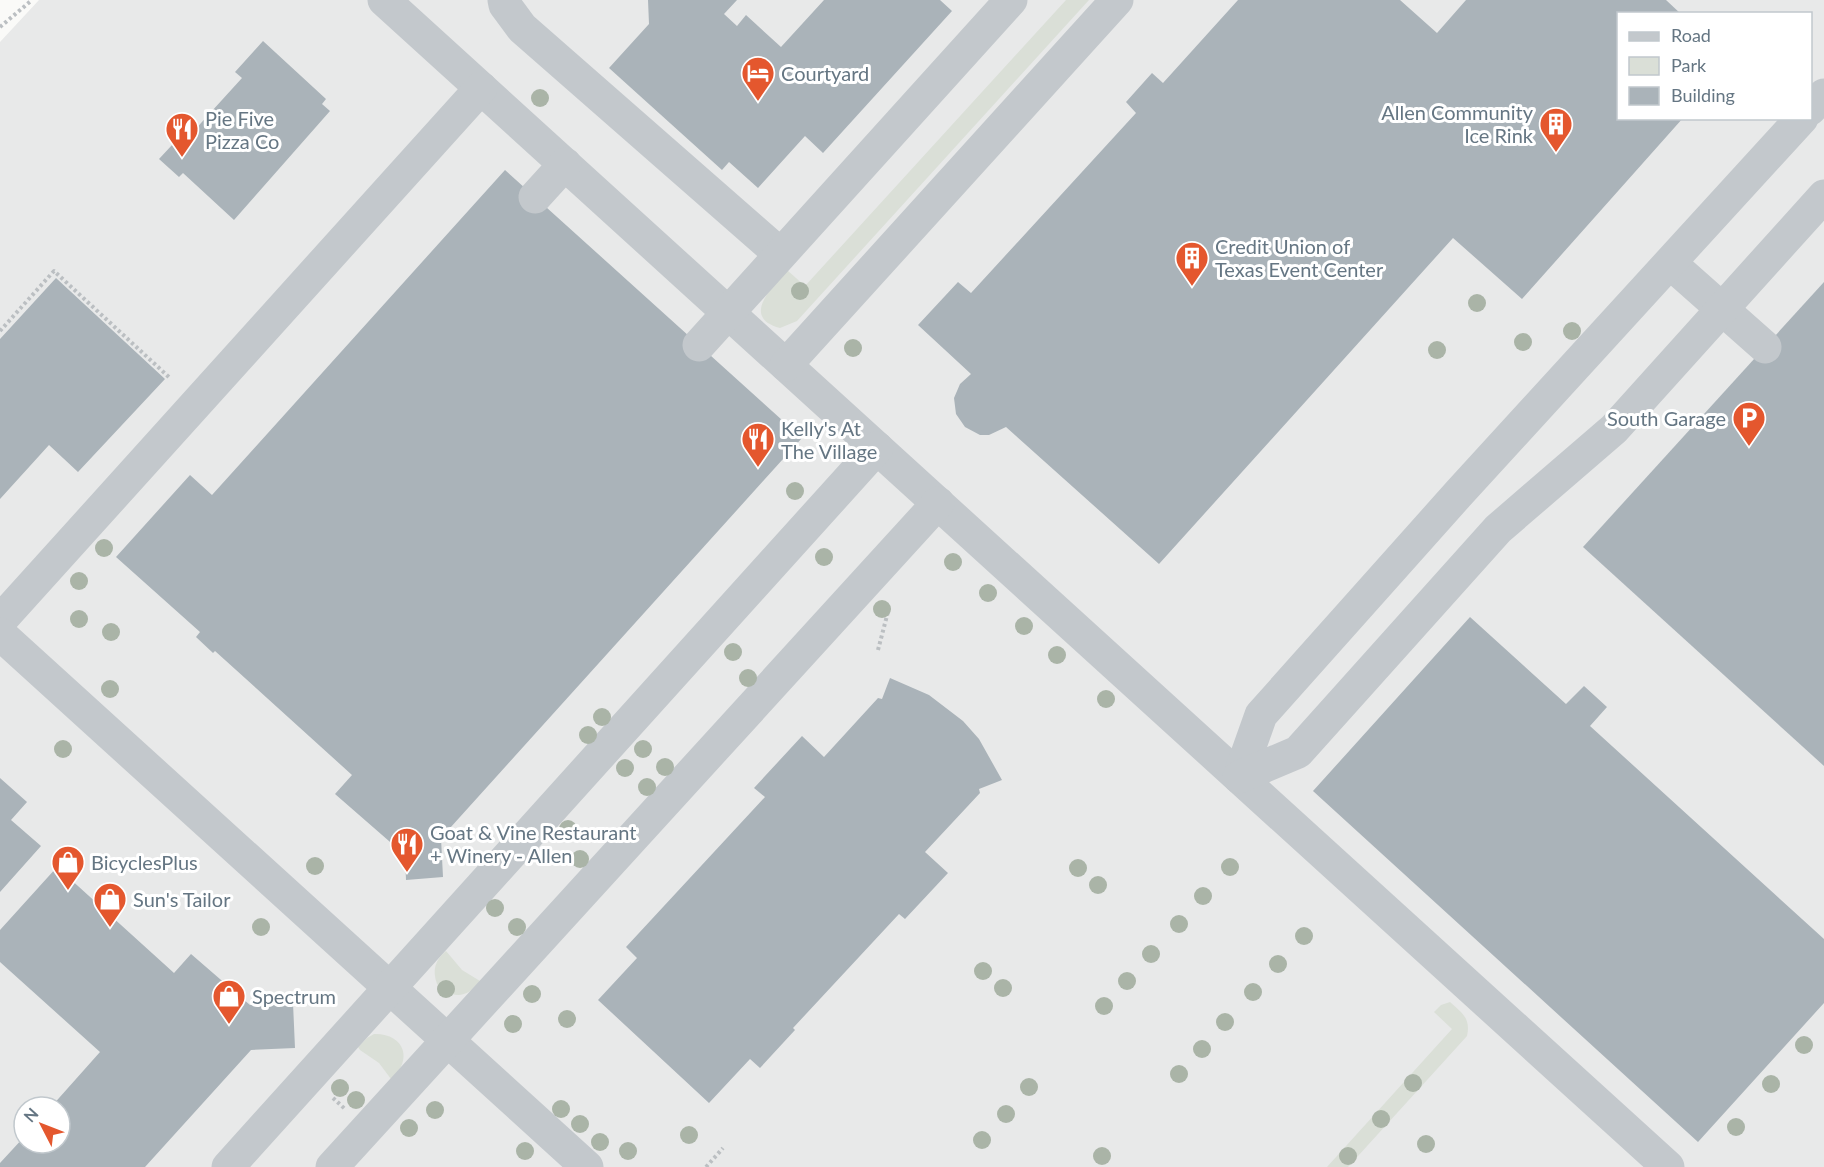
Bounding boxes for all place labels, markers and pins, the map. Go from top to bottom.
hotel icon: Courtyard [740,55,776,102]
place label: Courtyard [781,61,869,85]
place label: Allen Community Ice Rink [1381,100,1534,147]
place label: Pie Five Pizza Co [205,106,279,153]
building icon: Allen Community Ice Rink [1538,106,1574,153]
restaurant icon: Pie Five Pizza Co [164,111,200,158]
place label: Credit Union of Texas Event Center [1215,234,1384,281]
building icon: Credit Union of Texas Event Center [1174,240,1210,287]
parking icon: South Garage [1731,400,1767,447]
place label: South Garage [1607,406,1726,430]
place label: Kelly's At The Village [781,416,877,463]
restaurant icon: Kelly's At The Village [740,421,776,468]
place label: Goat & Vine Restaurant + Winery - Allen [430,820,636,867]
restaurant icon: Goat & Vine Restaurant + Winery - Allen [389,826,425,873]
shop icon: BicyclesPlus [50,844,86,891]
place label: BicyclesPlus [91,850,198,874]
shop icon: Sun's Tailor [92,881,128,928]
place label: Sun's Tailor [133,887,231,911]
shop icon: Spectrum [211,978,247,1025]
place label: Spectrum [252,984,336,1008]

